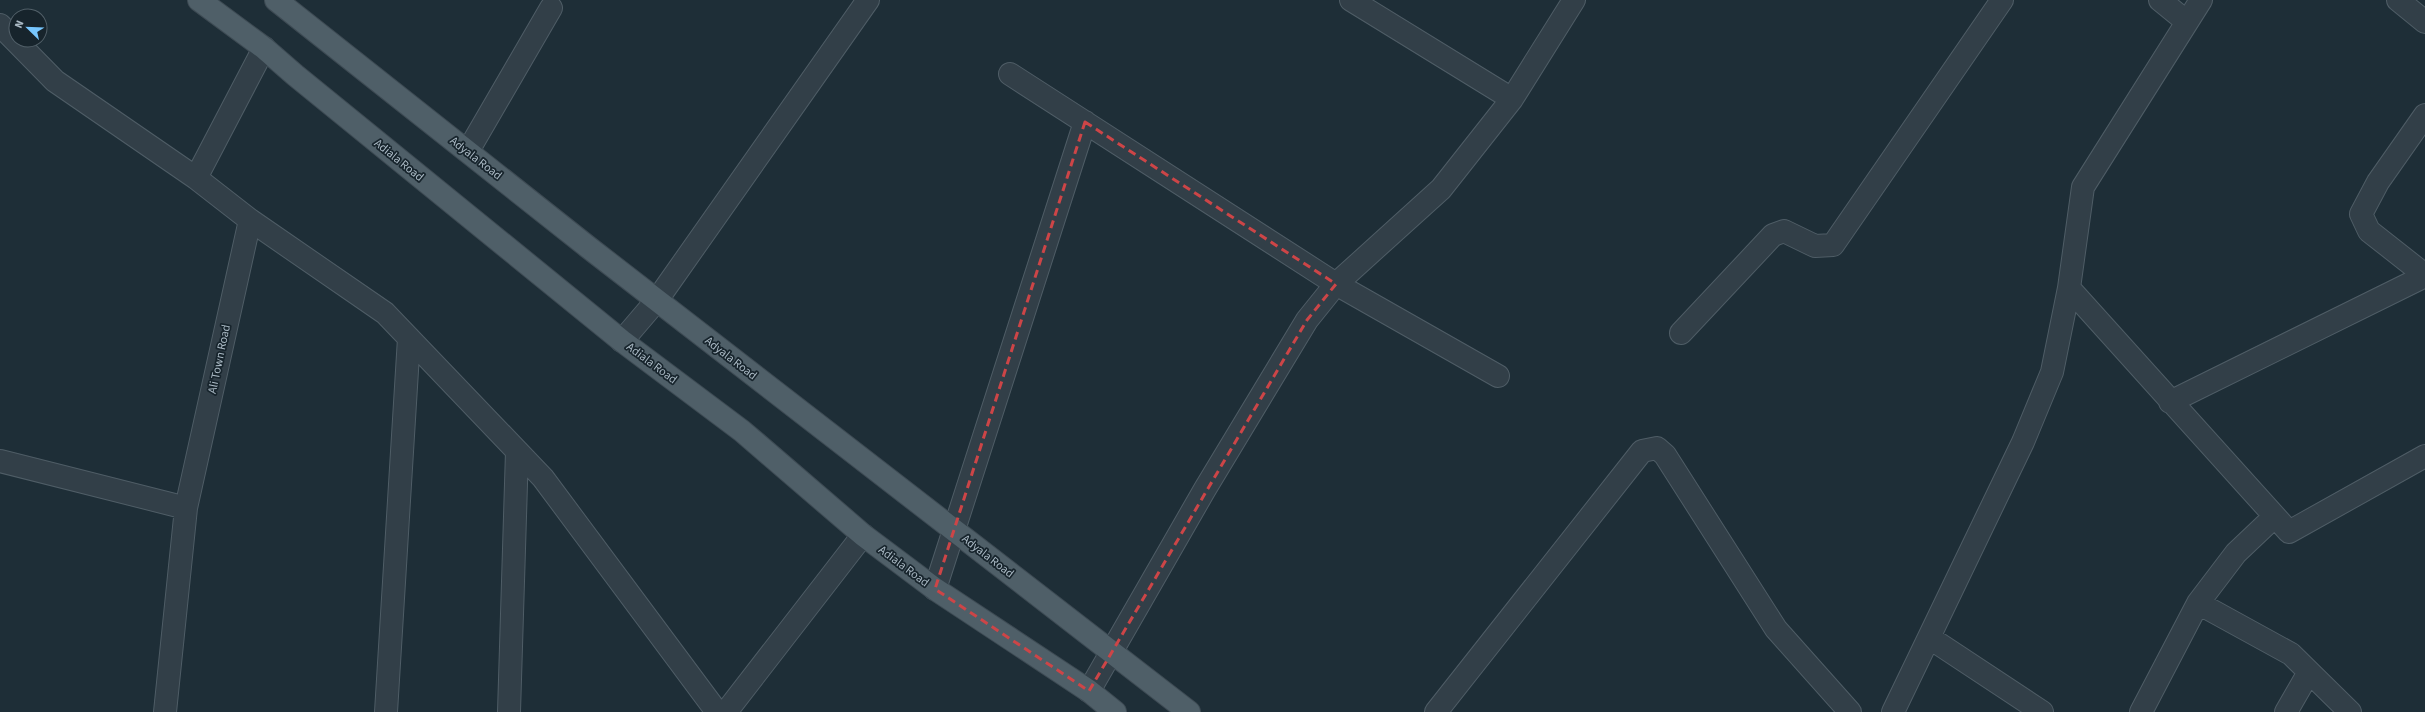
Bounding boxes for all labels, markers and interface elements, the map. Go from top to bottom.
north arrow [8,8,48,48]
text: N [11,18,28,31]
street label: Adyala Road [446,133,505,184]
street label: Adiala Road [370,135,427,186]
street label: Ali Town Road [204,323,235,395]
street label: Adyala Road [701,333,760,384]
street label: Adiala Road [623,339,681,388]
street label: Adyala Road [958,531,1017,582]
street label: Adiala Road [875,542,933,591]

